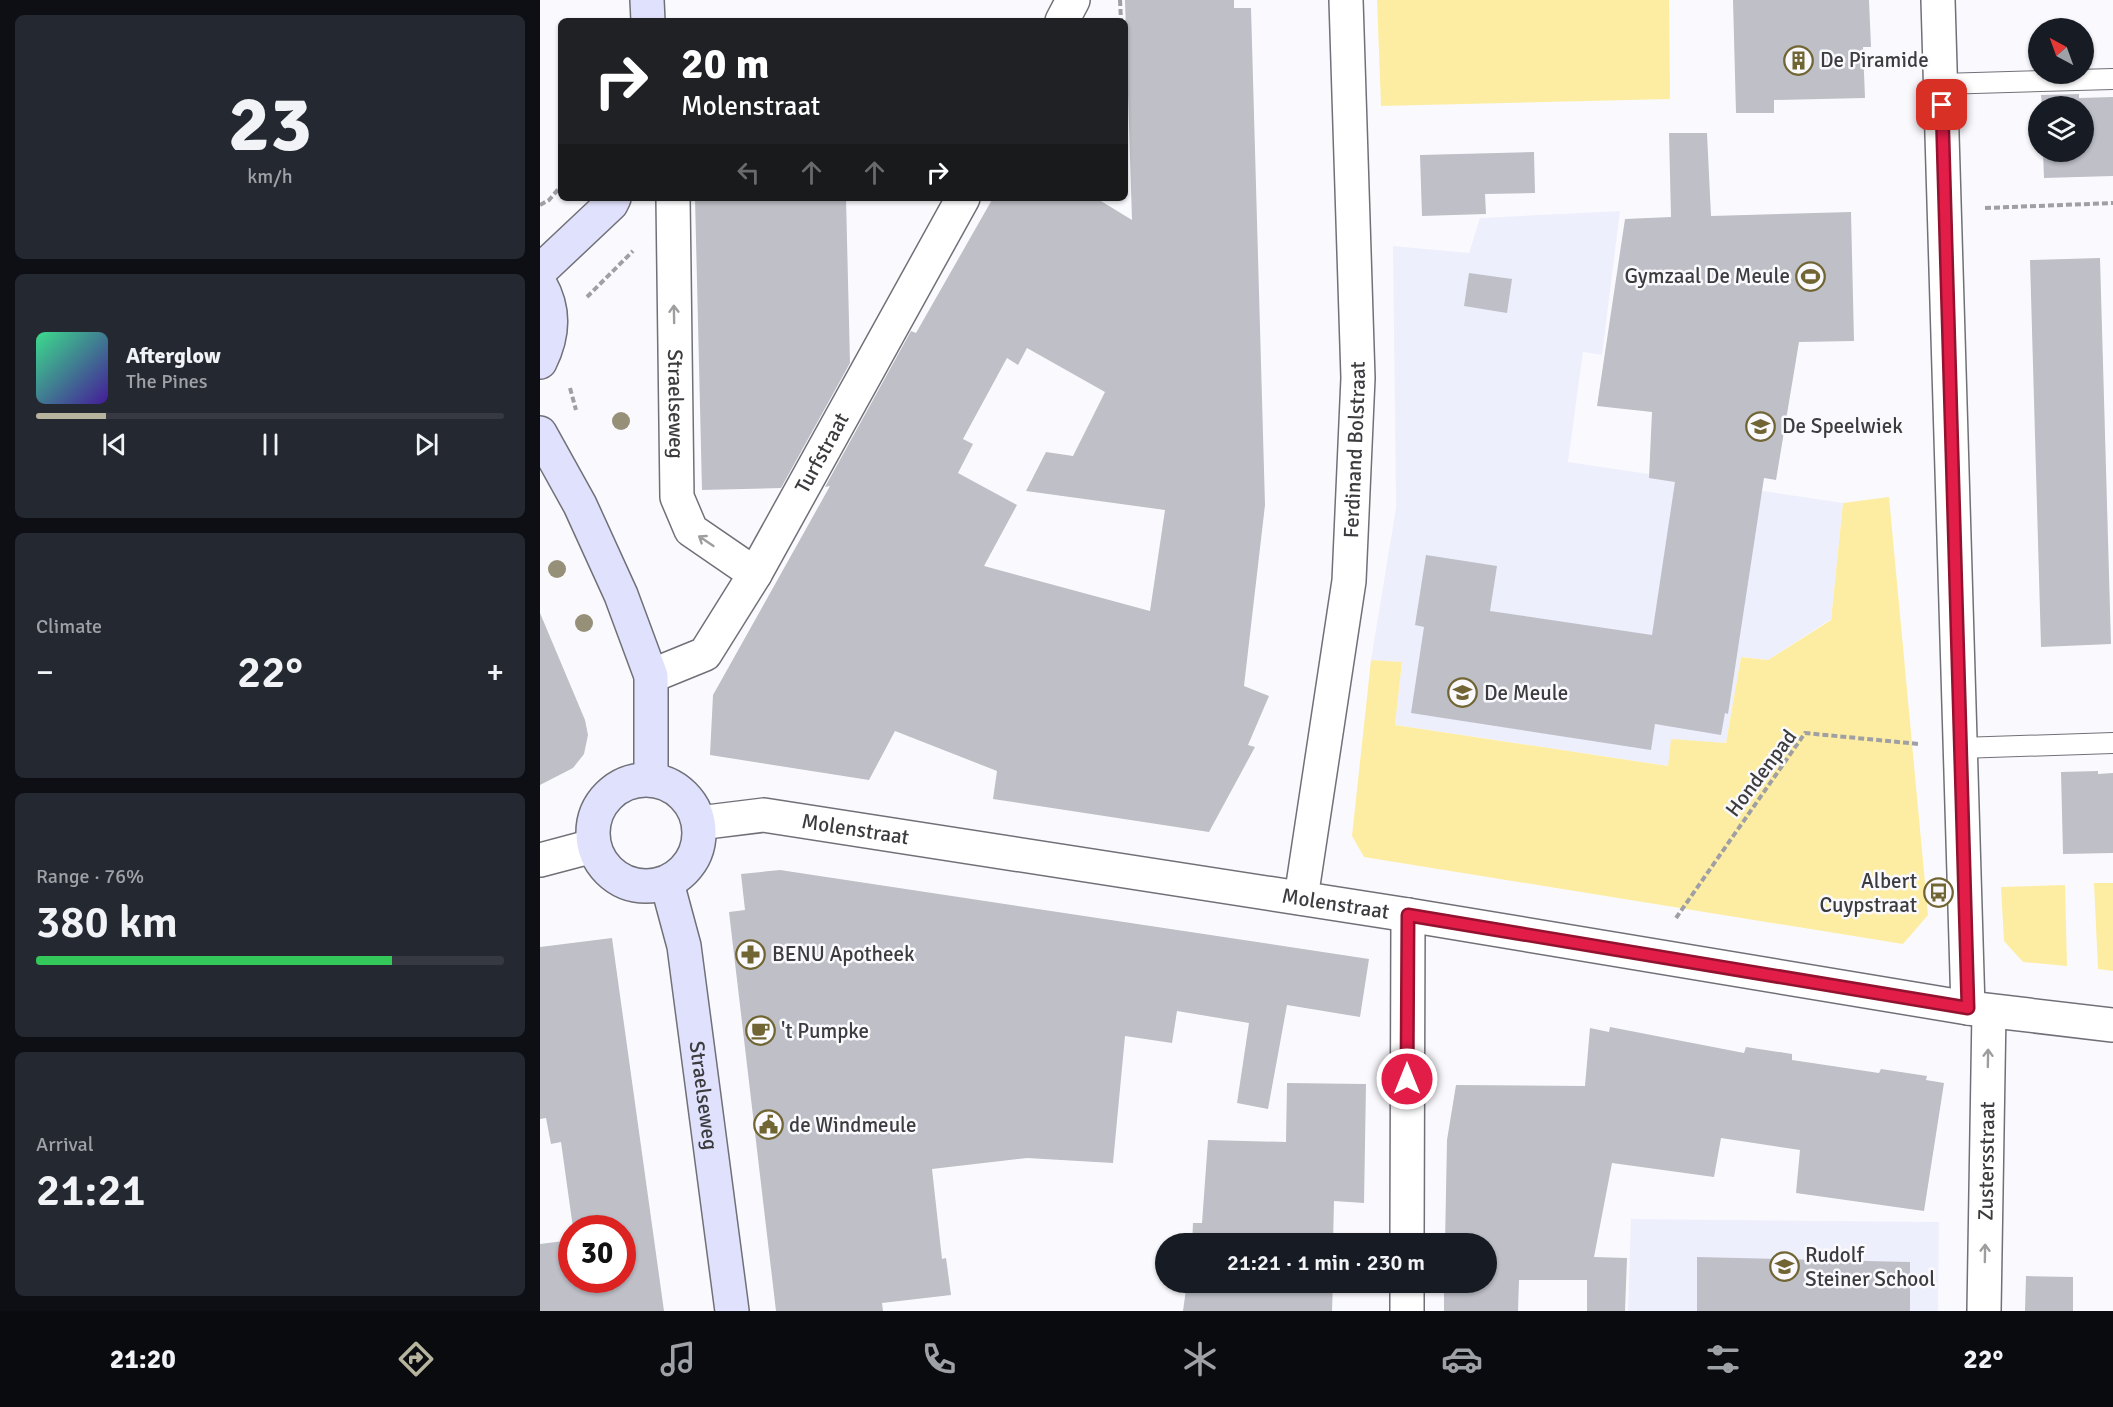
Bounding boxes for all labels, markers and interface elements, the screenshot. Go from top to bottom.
north arrow [2028,18,2094,84]
map controls [2028,18,2094,162]
text: 20 m [681,39,770,90]
icon: right [582,42,660,120]
building icon: De Piramide [1783,44,1815,76]
place label: De Piramide [1820,47,1929,73]
text: 23 [228,77,312,173]
pin [1916,79,1967,130]
icon: arrive [1925,88,1958,121]
text: Molenstraat [681,90,820,123]
button: layers [2028,96,2094,162]
icon: left [732,156,765,189]
icon: ahead [795,156,828,189]
icon: ahead [858,156,891,189]
icon: right [921,156,954,189]
text: km/h [247,164,293,189]
sports icon: Gymzaal De Meule [1795,260,1827,292]
place label: Gymzaal De Meule [1624,263,1790,289]
one-way arrow [668,305,680,325]
text: Afterglow [126,342,221,369]
street label: Straelseweg [662,349,689,459]
street label: Ferdinand Bolstraat [1338,361,1371,539]
text: The Pines [126,369,208,394]
street label: Turfstraat [789,408,855,498]
school or university icon: De Speelwiek [1745,410,1777,442]
place label: De Speelwiek [1782,413,1903,439]
icon: previous [98,428,131,461]
icon: pause [254,428,287,461]
icon: next [410,428,443,461]
one-way arrow [699,535,715,547]
text: Climate [36,614,102,639]
text: 22° [237,645,303,700]
text: − [36,652,54,693]
text: + [486,652,504,693]
school or university icon: De Meule [1447,677,1479,709]
place label: De Meule [1484,680,1568,706]
street label: Hondenpad [1720,724,1802,822]
street label: Molenstraat [800,808,911,850]
text: Range · 76% [36,864,144,889]
place label: Albert Cuypstraat [1819,868,1917,918]
bus stop icon: Albert Cuypstraat [1922,877,1954,909]
street label: Molenstraat [1280,883,1391,925]
text: 380 km [36,895,178,950]
pharmacy icon: BENU Apotheek [735,938,767,970]
place label: BENU Apotheek [772,941,915,967]
cafe icon: 't Pumpke [744,1015,776,1047]
place label: 't Pumpke [781,1018,869,1044]
street label: Straelseweg [684,1039,724,1152]
position arrow [1375,1047,1439,1111]
one-way arrow [1982,1048,1994,1068]
street label: Zustersstraat [1973,1101,2000,1221]
public building icon: de Windmeule [752,1109,784,1141]
place label: de Windmeule [789,1112,917,1138]
text: Arrival [36,1132,94,1157]
text: 21:21 [36,1163,146,1218]
speed limit sign: 30 [558,1215,636,1293]
place label: Rudolf Steiner School [1805,1242,1935,1292]
one-way arrow [1979,1243,1991,1263]
text: 21:21 · 1 min · 230 m [1227,1249,1425,1276]
school or university icon: Rudolf Steiner School [1768,1251,1800,1283]
icon: directions [395,1338,437,1380]
icon: music [657,1338,699,1380]
icon: phone [918,1338,960,1380]
icon: climate [1179,1338,1221,1380]
icon: car [1441,1338,1483,1380]
icon: filters [1702,1338,1744,1380]
text: 21:20 [110,1343,176,1376]
text: 22° [1963,1343,2003,1376]

